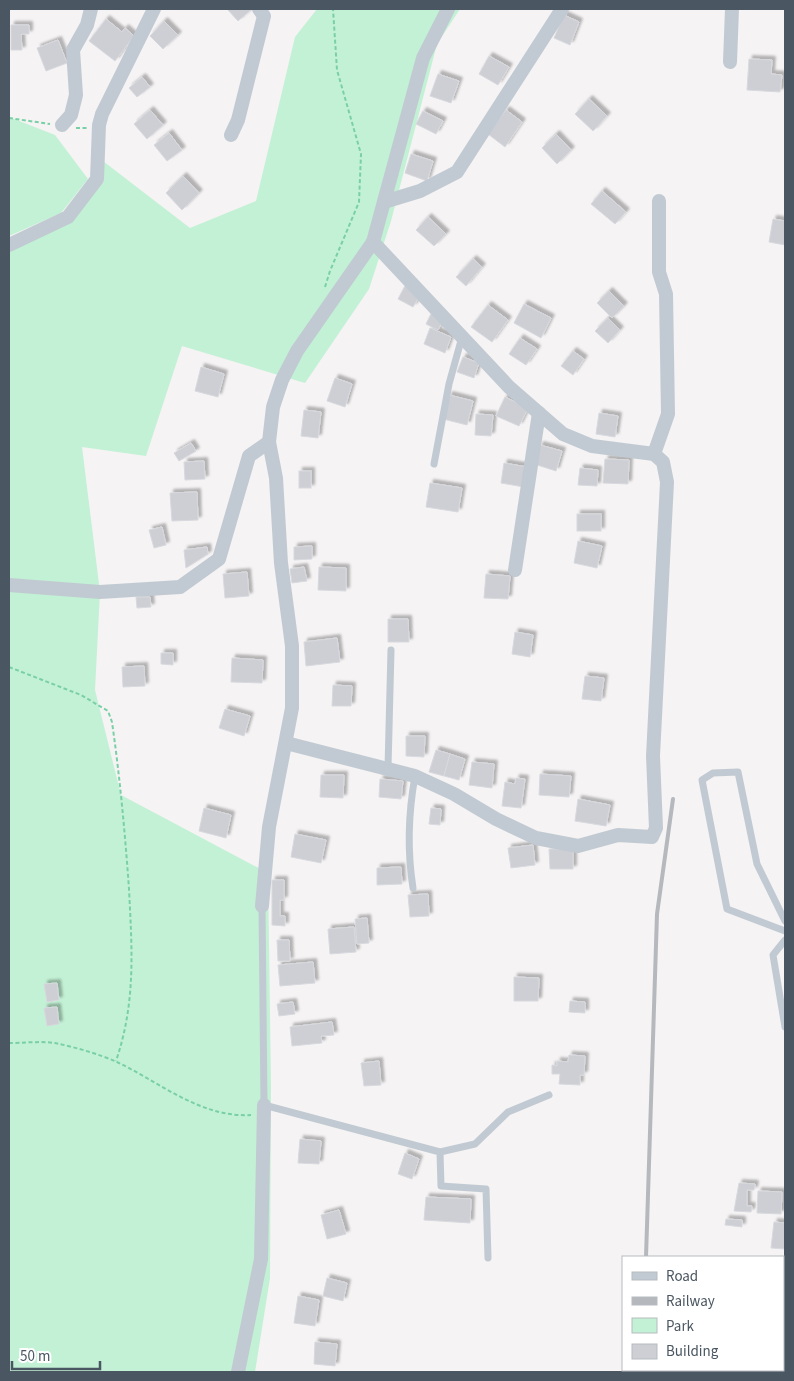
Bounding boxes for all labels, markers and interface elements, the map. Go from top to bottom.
legend [622,1256,784,1371]
text: Road [666,1266,698,1287]
text: Railway [666,1291,715,1312]
text: Park [666,1316,695,1337]
scale bar [12,1338,100,1370]
text: Building [666,1341,719,1362]
text: 50 m [20,1346,50,1367]

